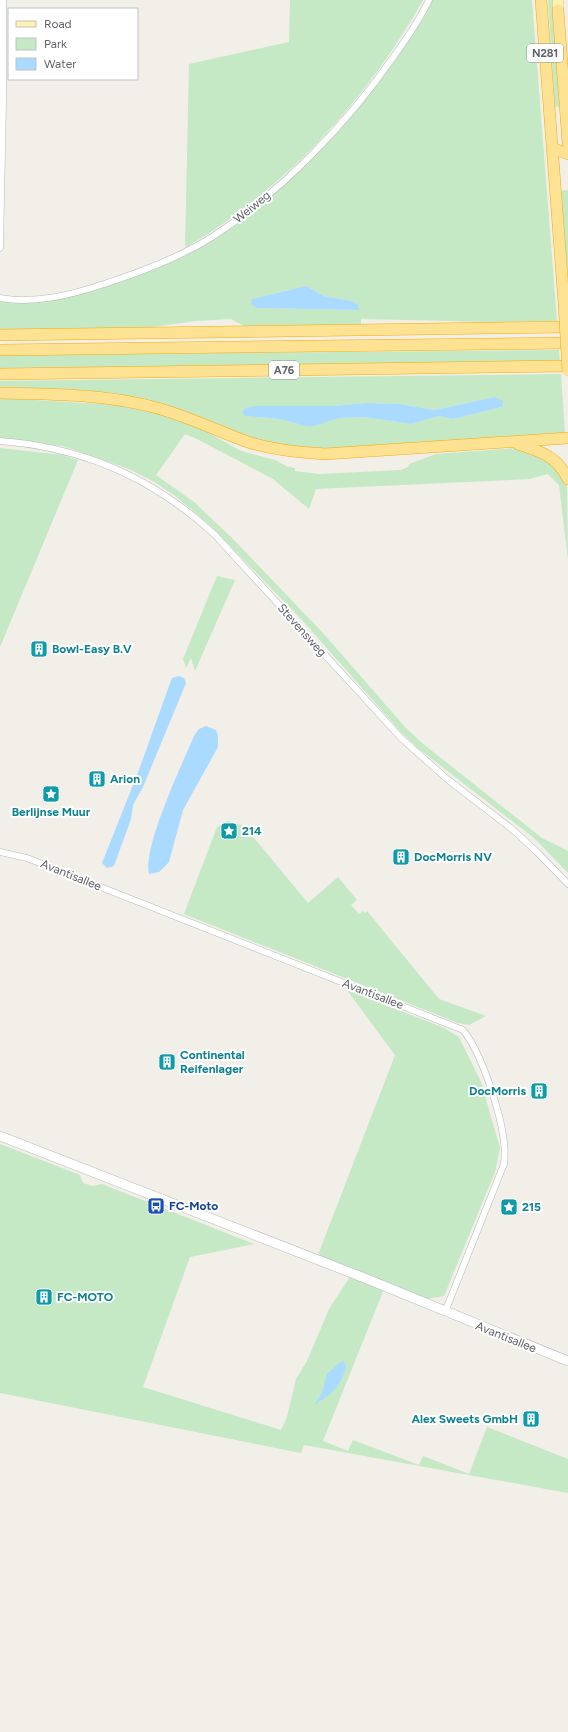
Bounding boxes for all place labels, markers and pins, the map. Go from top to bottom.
building icon: Bowl-Easy B.V [29,639,49,659]
place label: Bowl-Easy B.V [52,642,132,656]
building icon: Arion [87,769,107,789]
place label: Arion [110,772,140,786]
place icon: Berlijnse Muur [41,784,61,804]
place label: Berlijnse Muur [12,805,91,819]
place icon: 214 [219,821,239,841]
place label: 214 [242,824,262,838]
building icon: DocMorris NV [391,847,411,867]
place label: DocMorris NV [414,850,492,864]
place label: Continental Reifenlager [180,1048,245,1076]
building icon: Continental Reifenlager [157,1052,177,1072]
building icon: DocMorris [529,1081,549,1101]
place label: DocMorris [469,1084,526,1098]
bus stop icon: FC-Moto [146,1196,166,1216]
place icon: 215 [499,1197,519,1217]
place label: FC-Moto [169,1199,218,1213]
place label: 215 [522,1200,541,1214]
building icon: FC-MOTO [34,1287,54,1307]
place label: FC-MOTO [57,1290,114,1304]
building icon: Alex Sweets GmbH [521,1409,541,1429]
place label: Alex Sweets GmbH [412,1412,518,1426]

